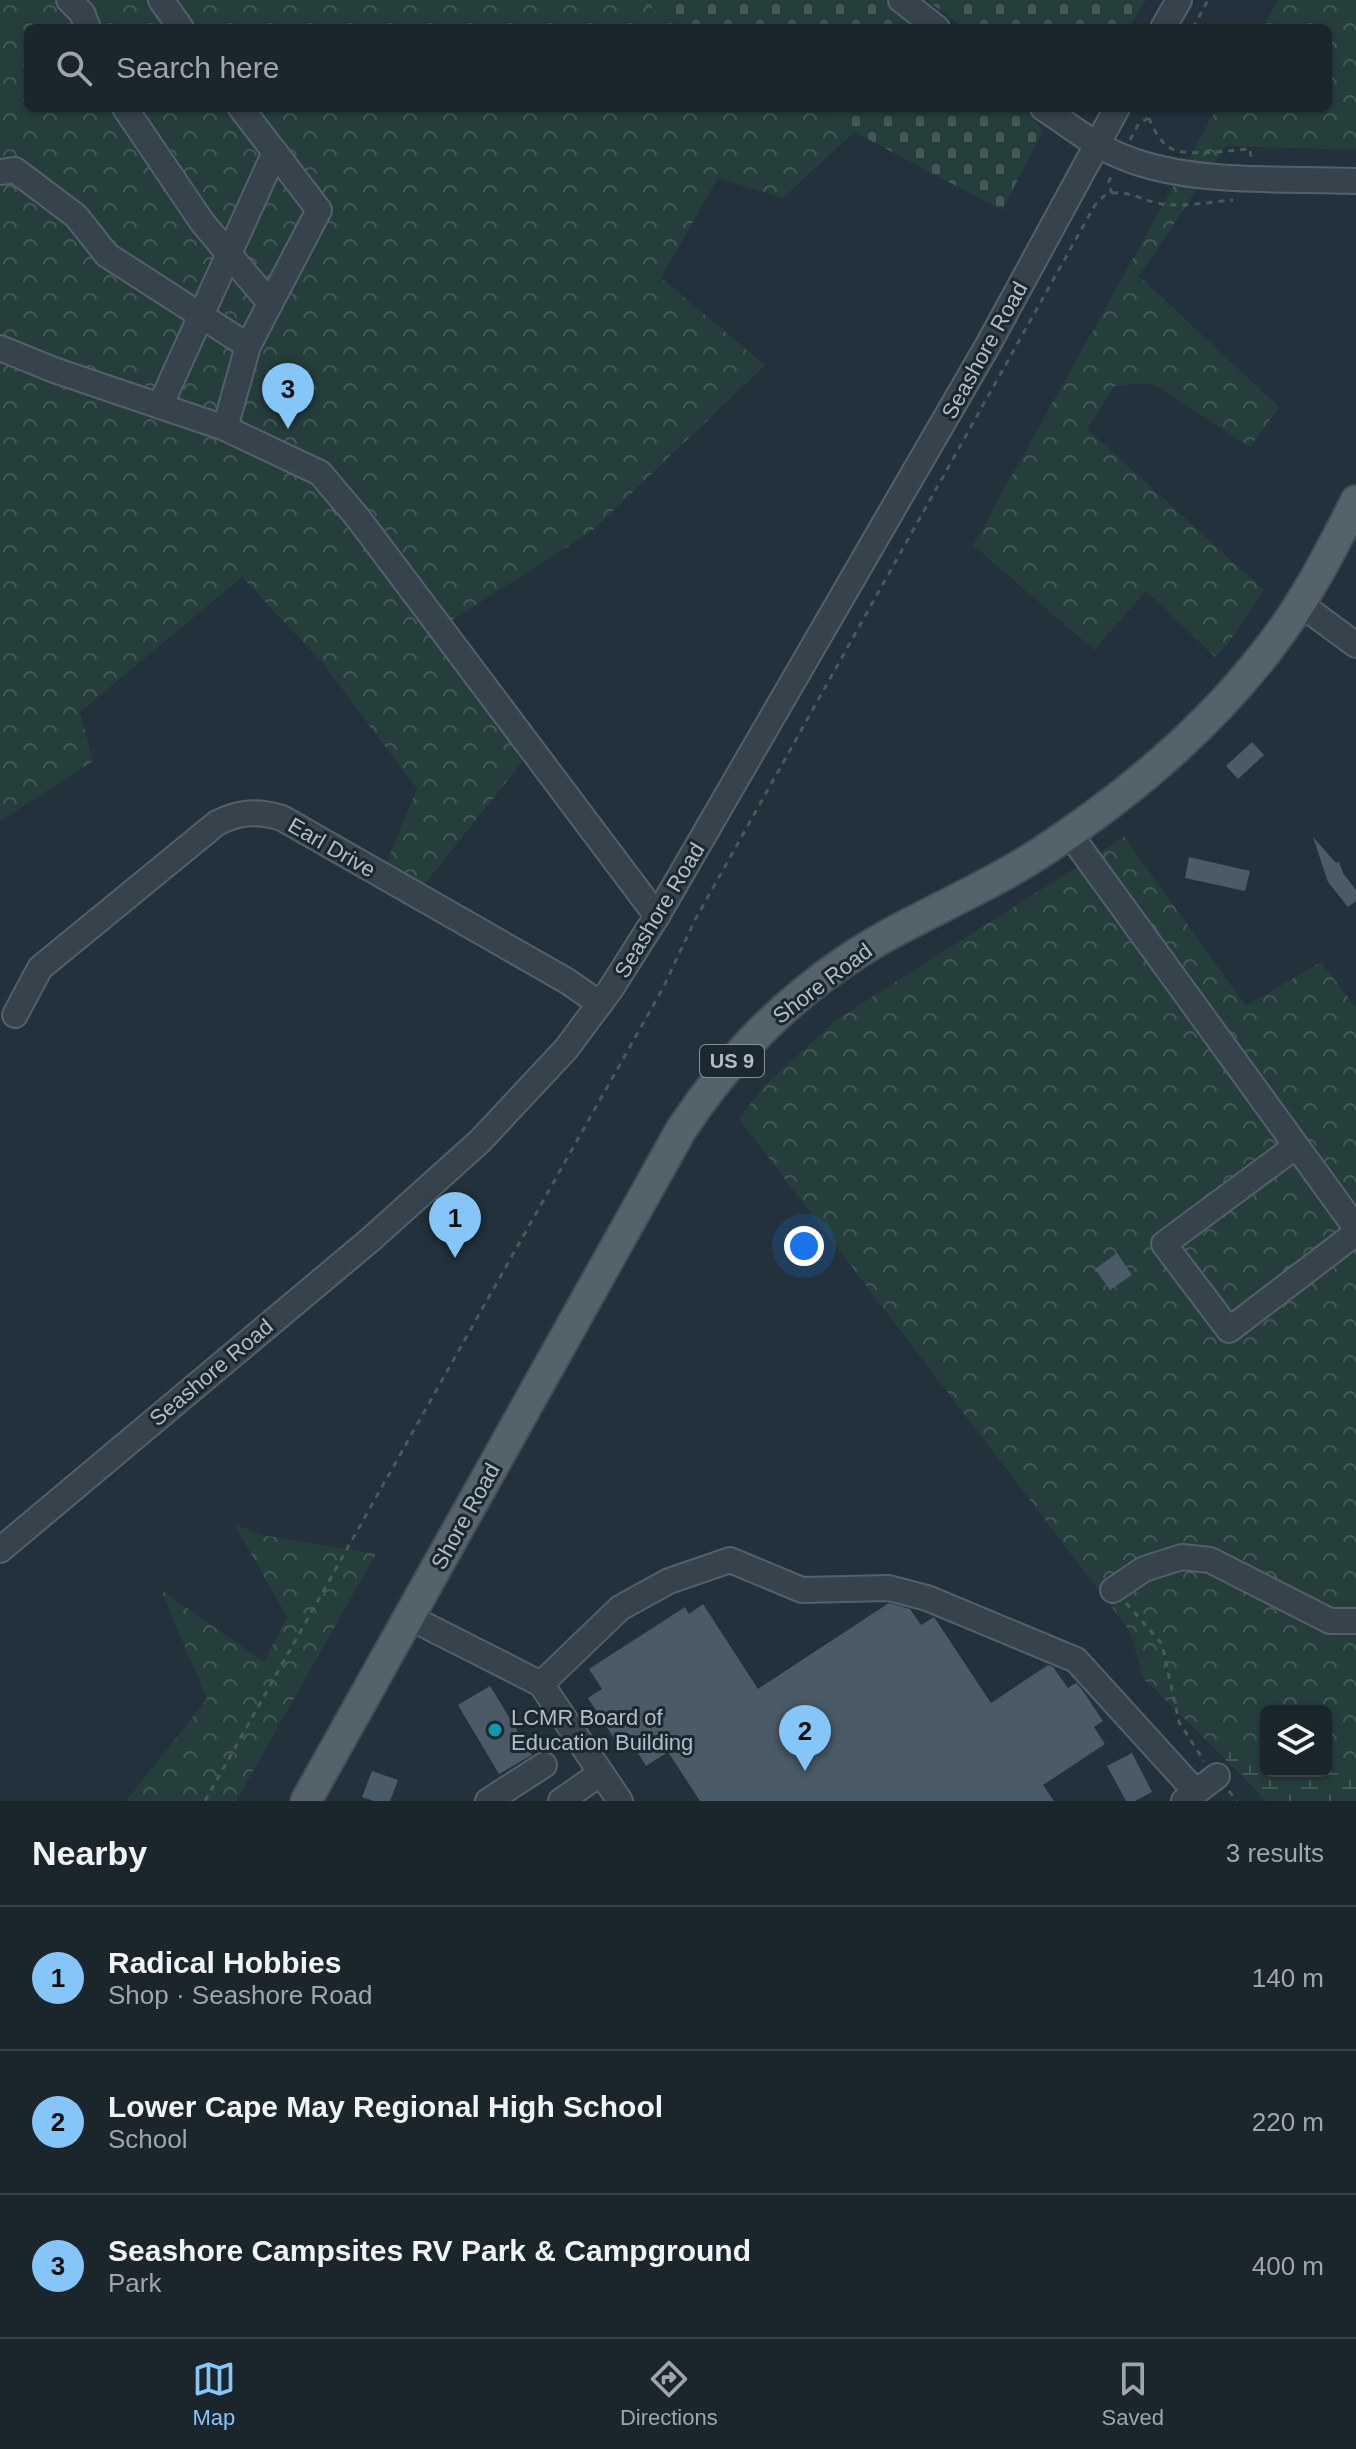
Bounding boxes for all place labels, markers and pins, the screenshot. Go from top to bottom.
pin: 3 [262,363,314,429]
pin: 1 [429,1192,481,1258]
place label: LCMR Board of Education Building [511,1705,693,1755]
pin: 2 [779,1705,831,1771]
marker: LCMR Board of Education Building [486,1721,504,1739]

